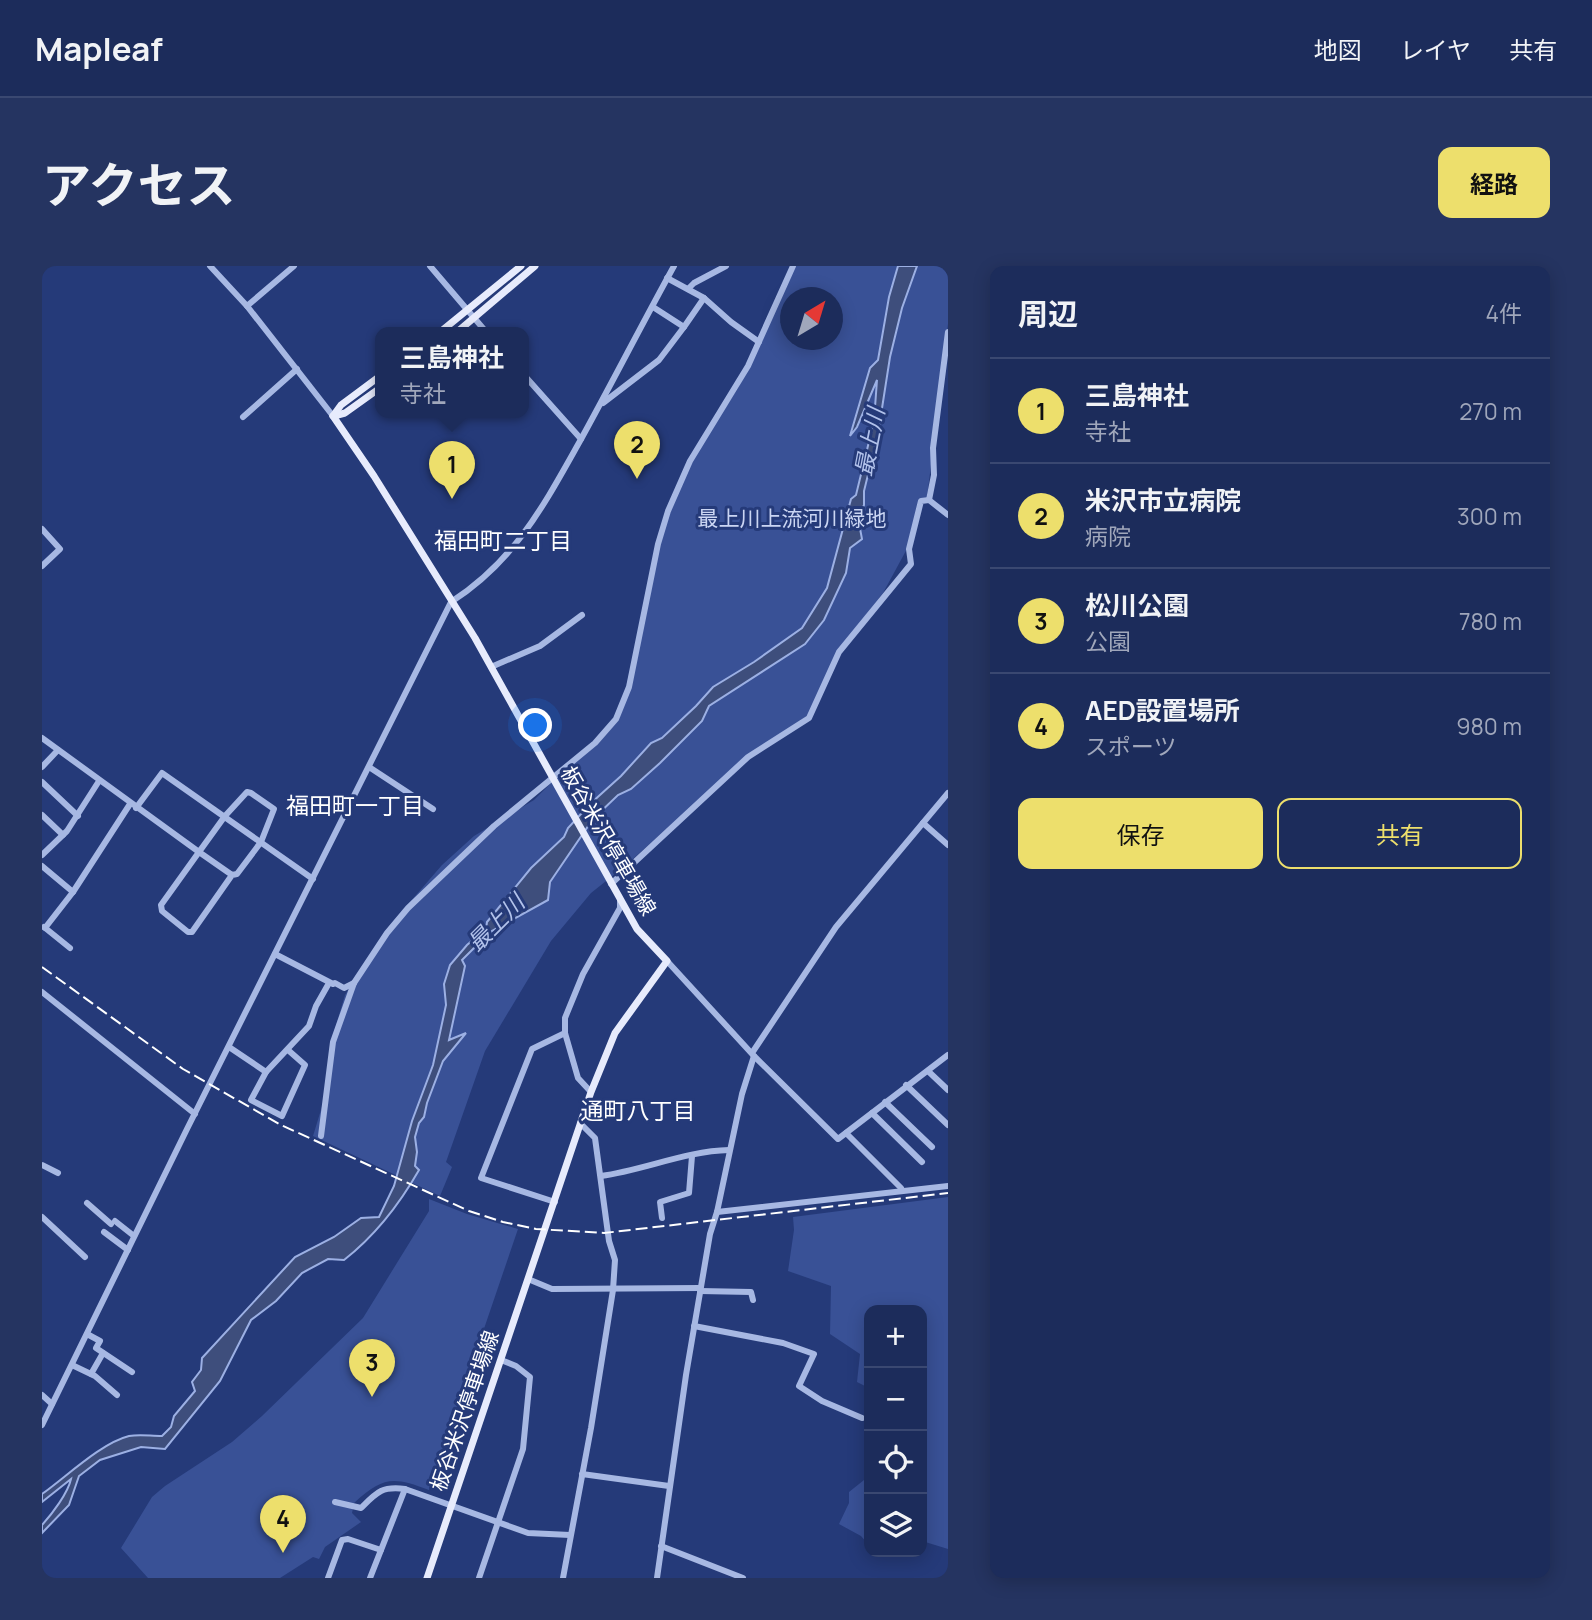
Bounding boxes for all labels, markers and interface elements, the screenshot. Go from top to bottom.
text: Mapleaf [35,26,163,71]
text: 地図 [1314,33,1362,66]
text: レイヤ [1400,33,1471,66]
text: 共有 [1509,33,1557,66]
button: 経路 [1438,147,1550,218]
text: アクセス [42,151,236,218]
north arrow [780,287,843,350]
text: 周辺 [1018,293,1078,334]
text: 4件 [1485,297,1522,329]
popup [375,327,529,418]
text: 三島神社 [400,339,504,375]
text: 寺社 [400,377,446,409]
text: 三島神社 [1085,377,1189,413]
text: 1 [1036,395,1046,427]
text: 270 m [1459,395,1522,427]
water label: 最上川 [847,402,892,479]
text: 寺社 [1085,415,1131,447]
pin: 2 [614,421,660,479]
pin: 1 [429,441,475,499]
text: 米沢市立病院 [1085,482,1241,518]
text: 2 [1034,500,1048,532]
text: 300 m [1457,500,1522,532]
park label: 最上川上流河川緑地 [698,504,887,532]
text: 病院 [1085,520,1131,552]
district label: 福田町二丁目 [434,524,572,556]
text: 松川公園 [1085,587,1189,623]
text: 3 [1034,605,1048,637]
text: 780 m [1459,605,1522,637]
text: 公園 [1085,625,1131,657]
text: AED設置場所 [1085,692,1240,728]
your location [518,708,552,742]
text: 4 [1034,710,1048,742]
text: 980 m [1456,710,1522,742]
text: スポーツ [1085,730,1177,762]
street label: 板谷米沢停車場線 [555,761,663,920]
district label: 福田町一丁目 [286,789,424,821]
button: 保存 [1018,798,1263,869]
button: 共有 [1277,798,1522,869]
water label: 最上川 [460,884,533,958]
district label: 通町八丁目 [581,1094,696,1126]
map controls [864,1305,927,1557]
button: + [864,1305,927,1368]
street label: 板谷米沢停車場線 [423,1327,505,1495]
pin: 3 [349,1339,395,1397]
button: − [864,1368,927,1431]
button: locate [864,1431,927,1494]
button: layers [864,1494,927,1557]
pin: 4 [260,1495,306,1553]

